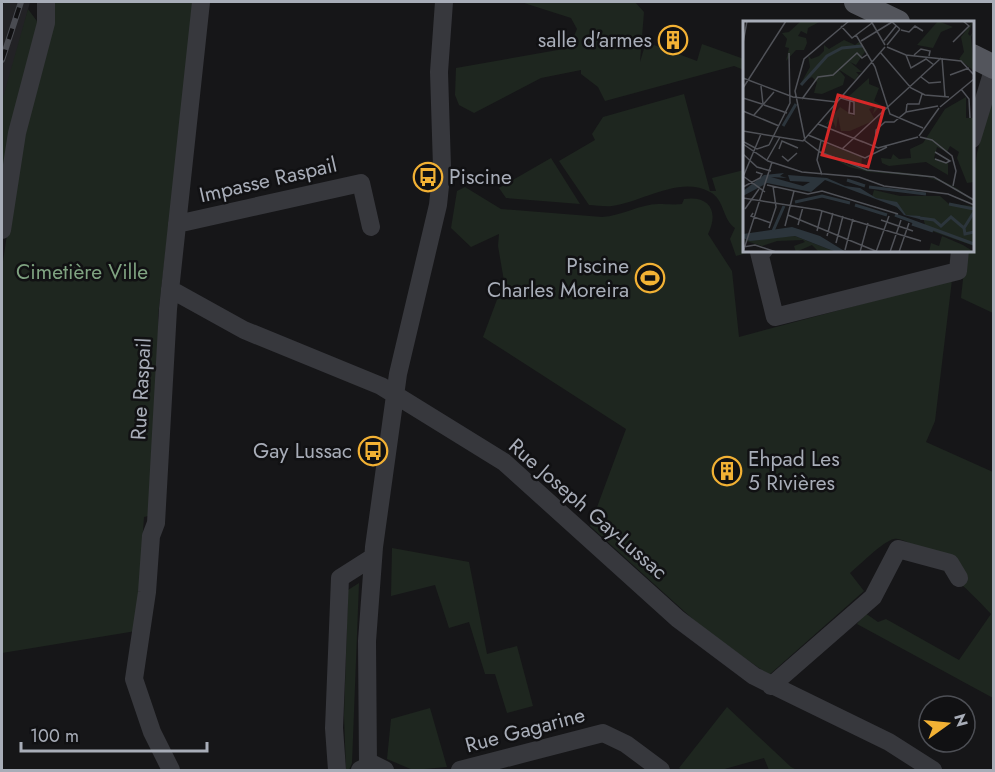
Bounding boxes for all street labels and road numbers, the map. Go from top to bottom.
street label: Impasse Raspail [196,150,340,210]
street label: Rue Raspail [123,337,159,441]
street label: Rue Joseph Gay-Lussac [502,431,674,587]
street label: Rue Gagarine [462,700,588,760]

